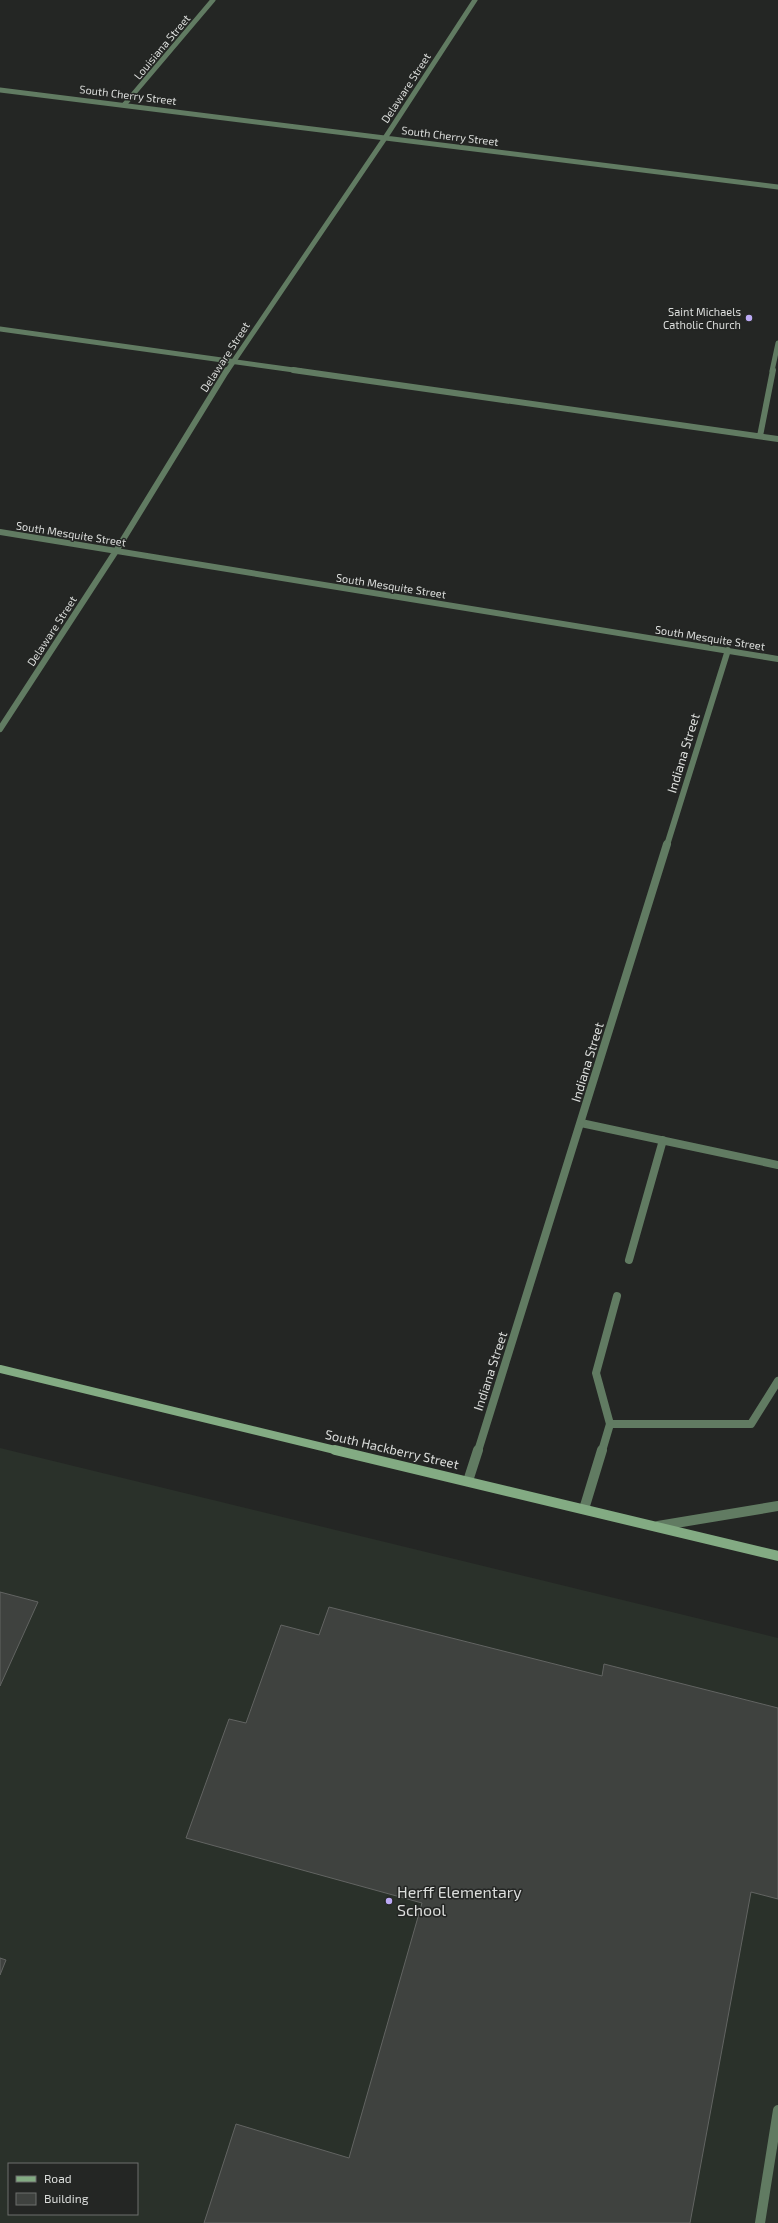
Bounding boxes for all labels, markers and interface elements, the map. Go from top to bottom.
street label: Louisiana Street [131,12,193,82]
street label: Delaware Street [378,50,433,125]
street label: South Cherry Street [79,82,177,107]
street label: South Cherry Street [401,123,499,148]
place label: Saint Michaels Catholic Church [663,305,741,331]
marker: Saint Michaels Catholic Church [744,313,754,323]
street label: Delaware Street [197,319,252,394]
street label: South Mesquite Street [15,518,127,549]
street label: South Mesquite Street [335,570,447,601]
street label: Delaware Street [24,593,79,668]
street label: South Mesquite Street [654,622,766,653]
street label: Indiana Street [663,711,703,795]
street label: Indiana Street [567,1020,607,1104]
street label: Indiana Street [470,1329,510,1413]
street label: South Hackberry Street [324,1426,460,1472]
place label: Herff Elementary School [397,1882,522,1919]
marker: Herff Elementary School [384,1896,394,1906]
legend [8,2163,138,2215]
text: Road [44,2171,72,2185]
text: Building [44,2191,89,2205]

